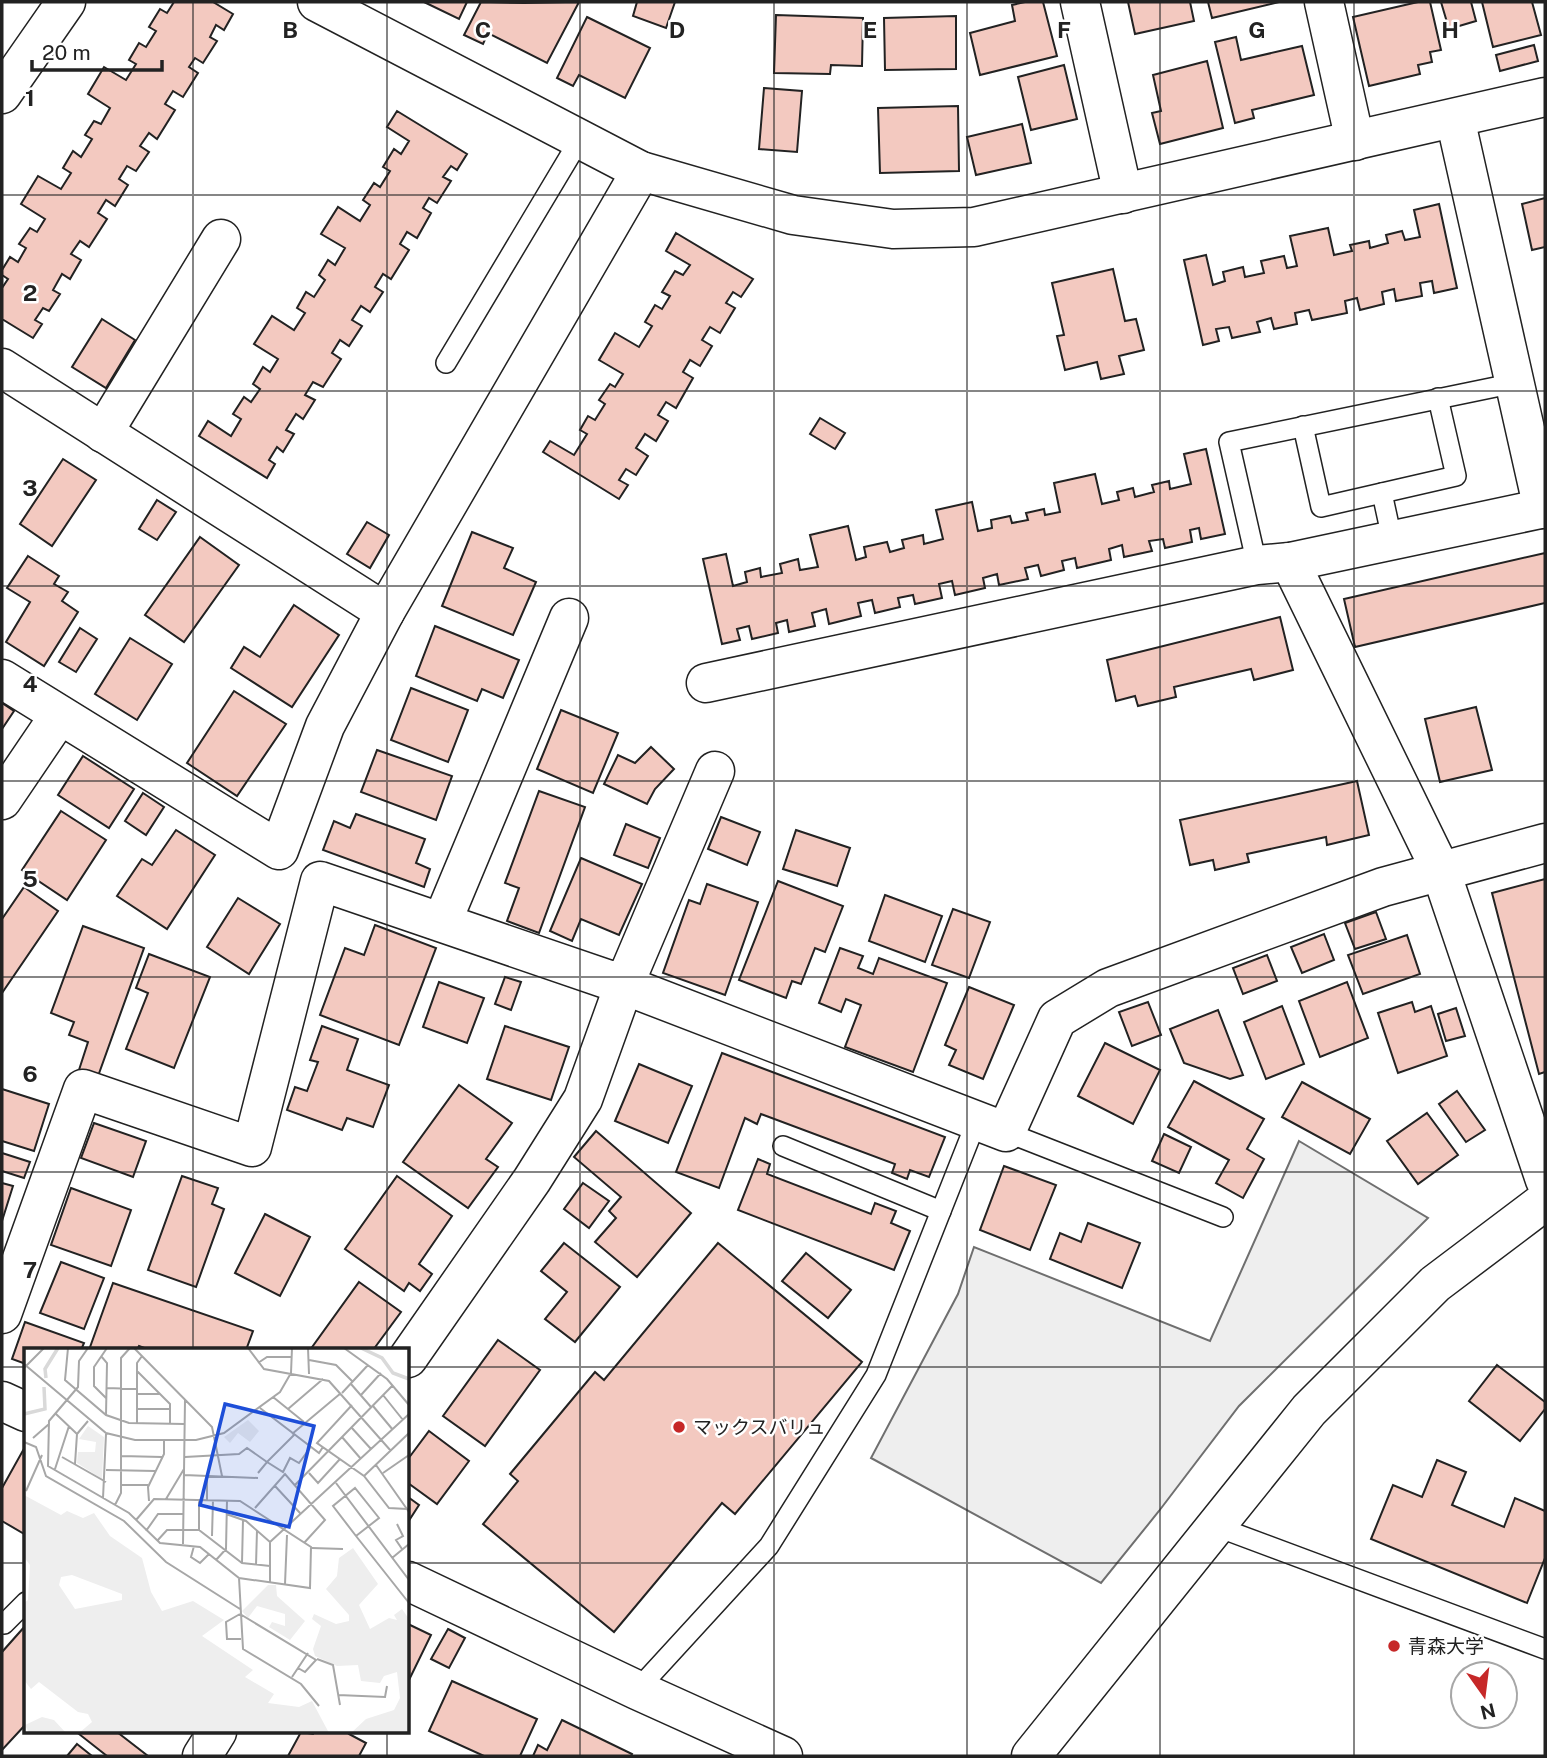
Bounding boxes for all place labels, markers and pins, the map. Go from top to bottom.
place label: マックスバリュ [693,1416,825,1438]
marker: マックスバリュ [671,1419,687,1435]
place label: 青森大学 [1408,1635,1484,1657]
marker: 青森大学 [1386,1638,1402,1654]

